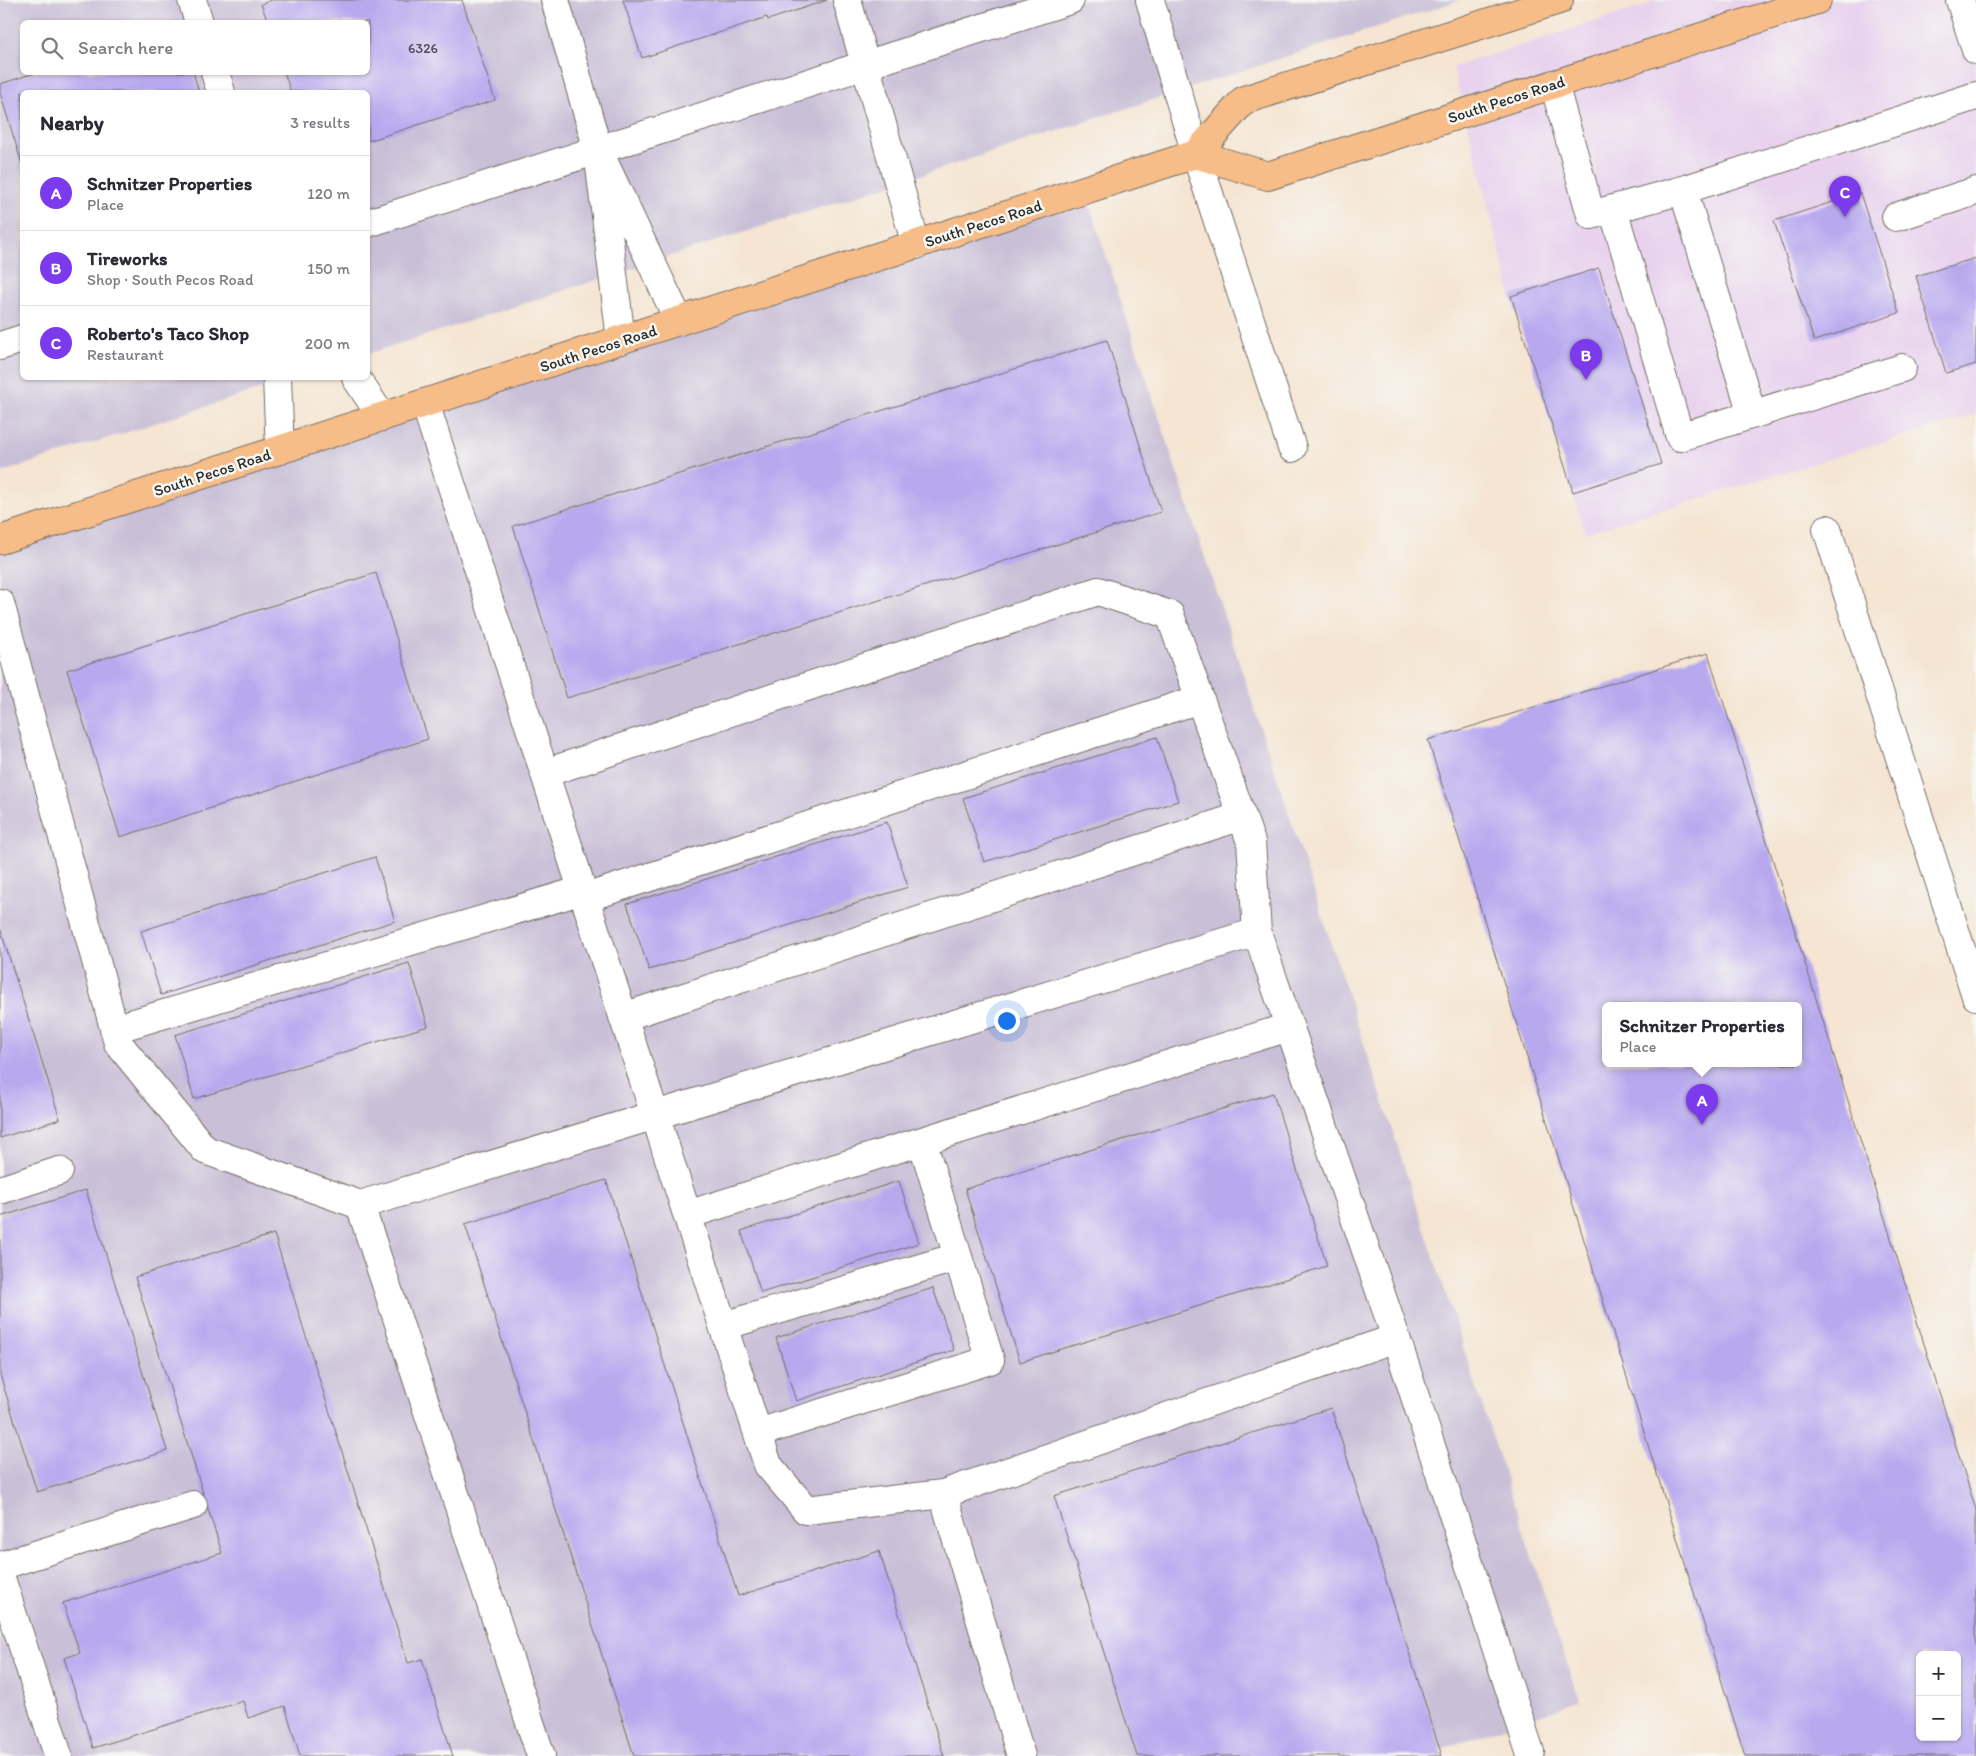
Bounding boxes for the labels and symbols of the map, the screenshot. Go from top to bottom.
house number: 6326 [408,40,438,57]
street label: South Pecos Road [1445,71,1567,127]
pin: C [1829,176,1861,217]
street label: South Pecos Road [922,195,1044,251]
street label: South Pecos Road [537,320,659,376]
pin: B [1570,339,1602,380]
street label: South Pecos Road [151,444,273,500]
your location [994,1008,1020,1034]
pin: A [1686,1084,1718,1125]

